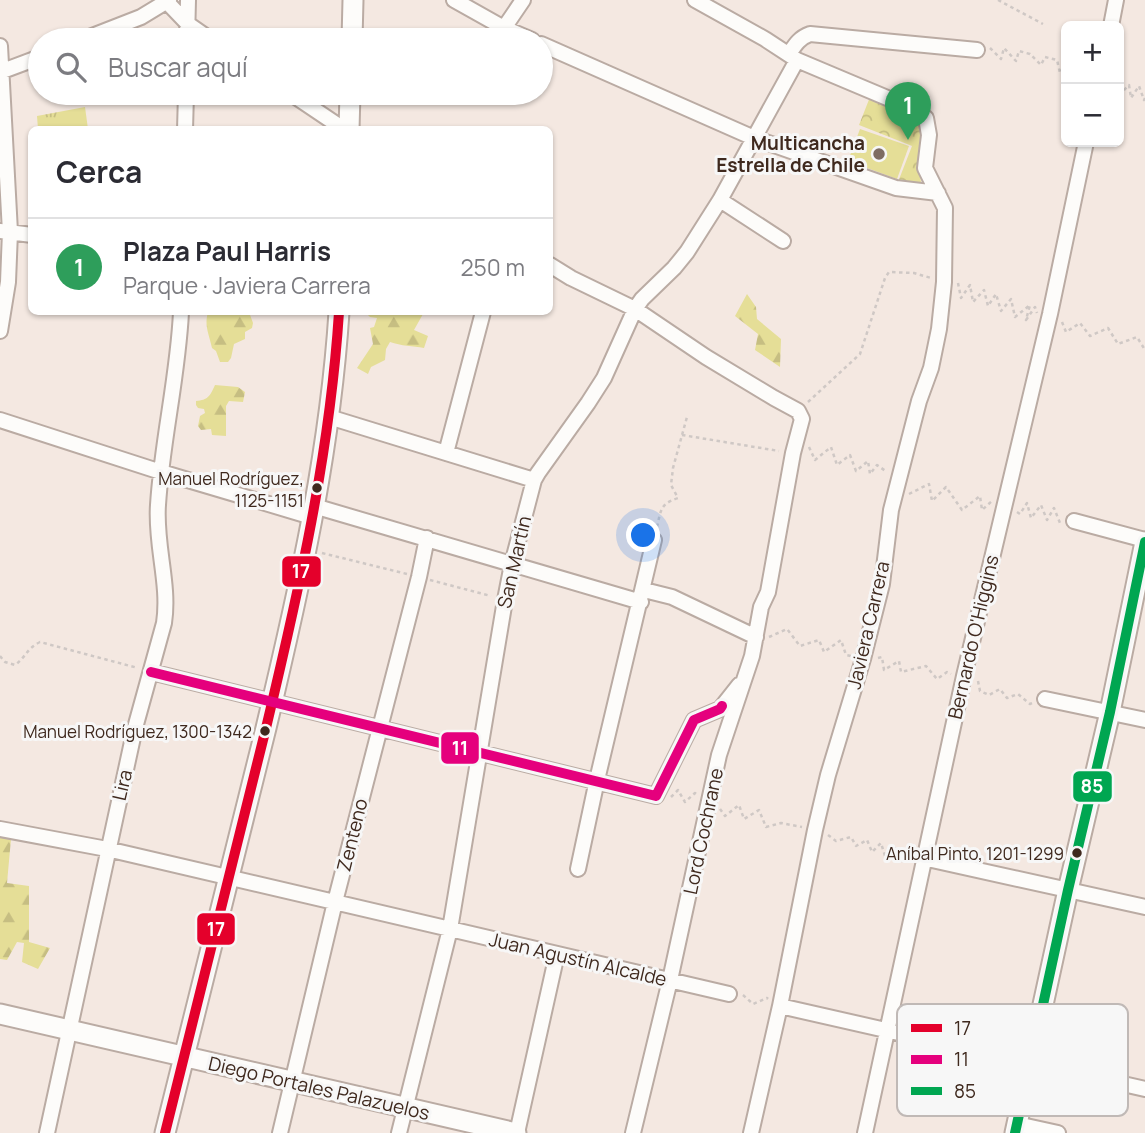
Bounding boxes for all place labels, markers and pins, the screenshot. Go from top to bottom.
pin: 1 [885,82,931,140]
place label: Multicancha Estrella de Chile [716,130,865,178]
marker: Multicancha Estrella de Chile [871,146,887,162]
place label: Manuel Rodríguez, 1125-1151 [158,467,304,512]
marker: Manuel Rodríguez, 1125-1151 [310,481,324,495]
place label: Manuel Rodríguez, 1300-1342 [23,720,252,743]
marker: Manuel Rodríguez, 1300-1342 [258,724,272,738]
place label: Aníbal Pinto, 1201-1299 [886,842,1064,865]
marker: Aníbal Pinto, 1201-1299 [1070,846,1084,860]

